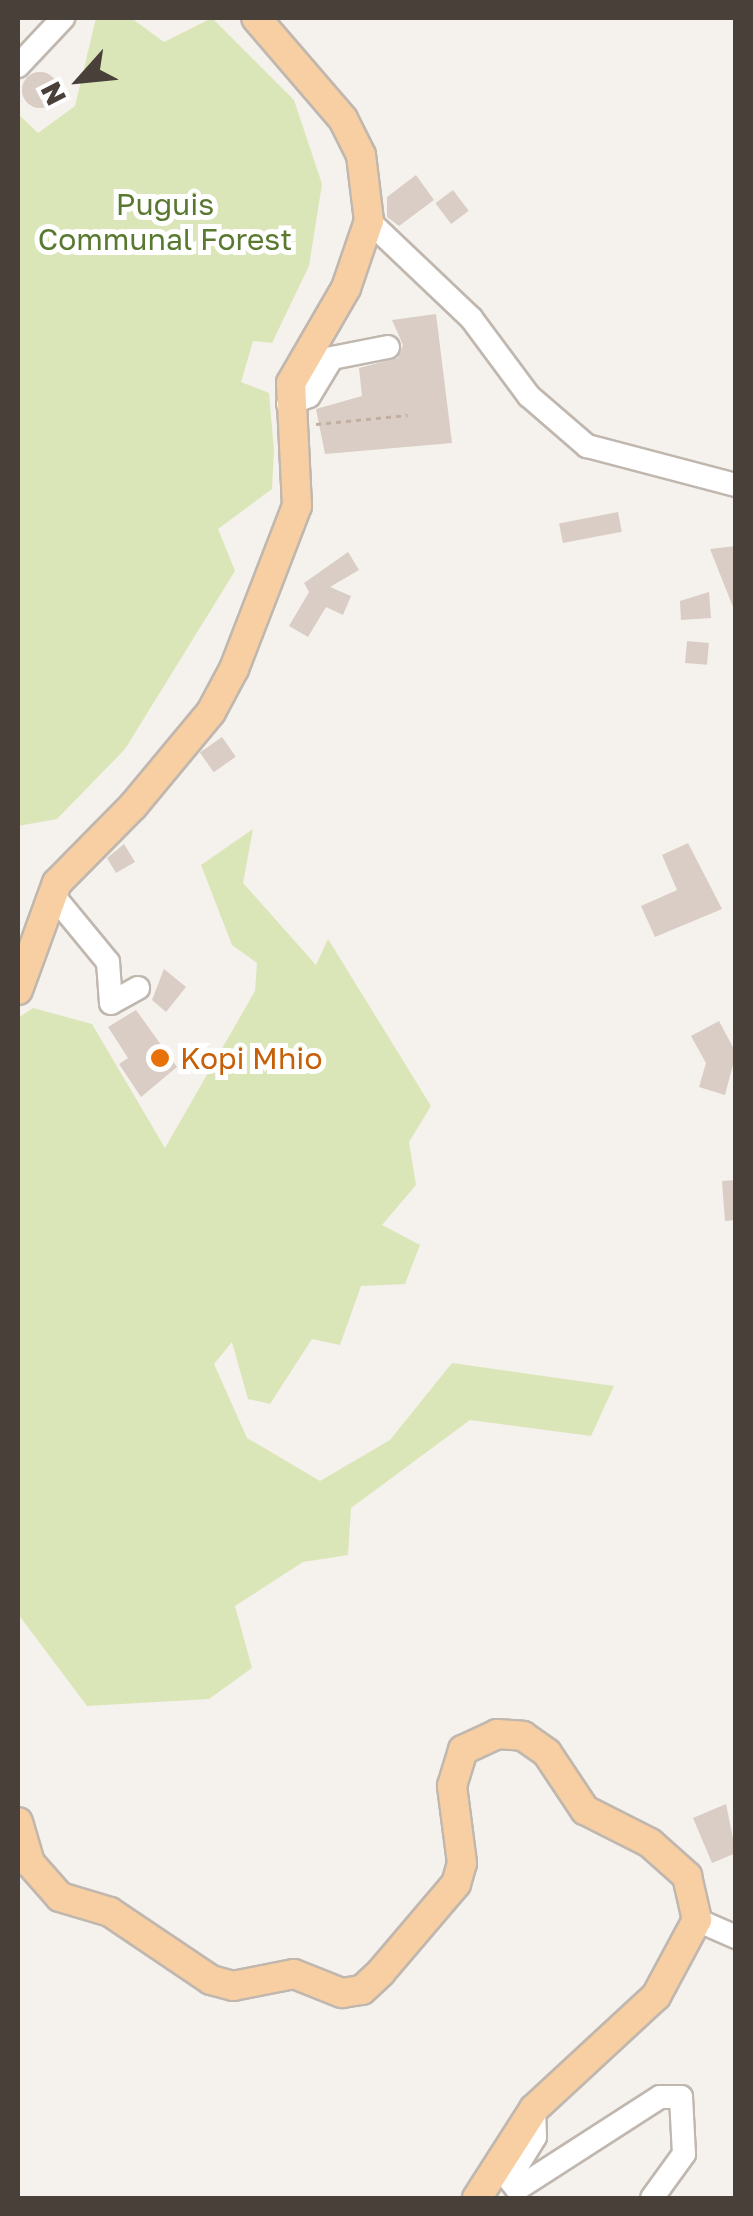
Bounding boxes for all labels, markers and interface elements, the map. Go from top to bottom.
north arrow [30,30,130,130]
text: N [33,77,72,111]
park label: Puguis Communal Forest [38,186,292,256]
place label: Kopi Mhio [180,1040,322,1076]
marker: Kopi Mhio [149,1047,171,1069]

